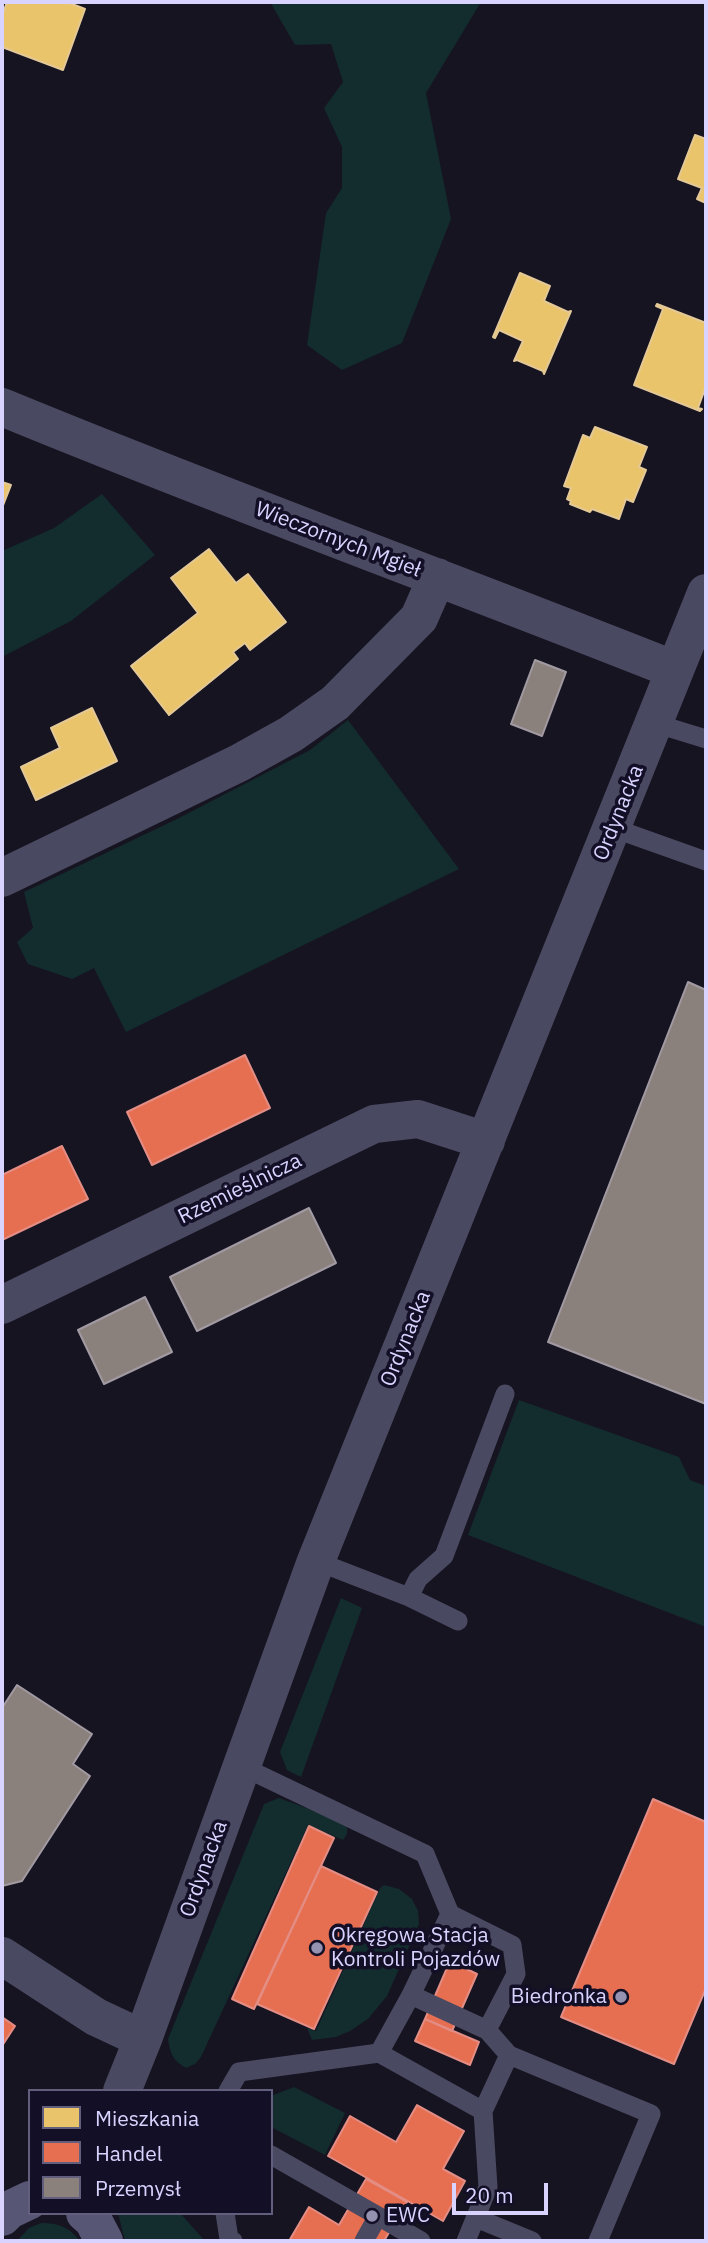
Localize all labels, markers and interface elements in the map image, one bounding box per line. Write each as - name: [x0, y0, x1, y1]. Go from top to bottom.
- street label: Wieczornych Mgieł: [252, 497, 424, 583]
- street label: Ordynacka: [588, 761, 650, 865]
- street label: Rzemieślnicza: [174, 1148, 306, 1230]
- street label: Ordynacka: [375, 1287, 437, 1391]
- street label: Ordynacka: [175, 1817, 233, 1921]
- place label: Okręgowa Stacja Kontroli Pojazdów: [331, 1923, 500, 1973]
- marker: Okręgowa Stacja Kontroli Pojazdów: [309, 1940, 325, 1956]
- place label: Biedronka: [511, 1984, 607, 2010]
- marker: Biedronka: [613, 1989, 629, 2005]
- legend: [28, 2089, 273, 2215]
- text: Mieszkania: [95, 2104, 199, 2132]
- text: Handel: [95, 2139, 162, 2167]
- scale bar: [456, 2170, 552, 2214]
- text: Przemysł: [95, 2174, 181, 2202]
- text: 20 m: [465, 2181, 514, 2209]
- place label: EWC: [386, 2203, 430, 2229]
- marker: EWC: [364, 2208, 380, 2224]

